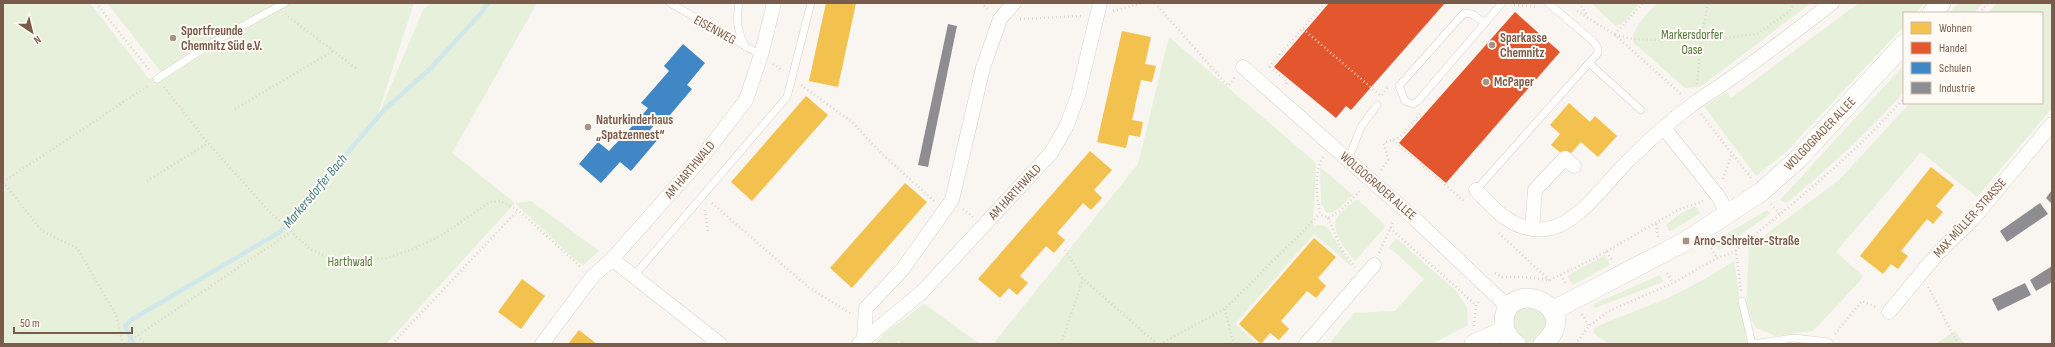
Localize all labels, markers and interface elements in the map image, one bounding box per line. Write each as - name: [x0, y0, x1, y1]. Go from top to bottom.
- north arrow: [12, 12, 52, 52]
- street label: EISENWEG: [691, 12, 739, 48]
- legend: [1903, 12, 2043, 104]
- text: Wohnen: [1939, 21, 1972, 36]
- place label: Sportfreunde Chemnitz Süd e.V.: [181, 23, 262, 54]
- park label: Markersdorfer Oase: [1661, 27, 1723, 58]
- place label: Sparkasse Chemnitz: [1500, 30, 1547, 61]
- text: N: [31, 33, 44, 47]
- marker: Sportfreunde Chemnitz Süd e.V.: [168, 33, 178, 43]
- marker: Sparkasse Chemnitz: [1487, 40, 1497, 50]
- text: Handel: [1939, 41, 1967, 56]
- text: Schulen: [1939, 61, 1971, 76]
- place label: McPaper: [1494, 74, 1534, 90]
- marker: McPaper: [1481, 77, 1491, 87]
- text: Industrie: [1939, 81, 1975, 96]
- street label: WOLGOGRADER ALLEE: [1781, 94, 1859, 174]
- place label: Naturkinderhaus „Spatzennest“: [596, 112, 673, 143]
- marker: Naturkinderhaus „Spatzennest“: [583, 122, 593, 132]
- street label: AM HARTHWALD: [661, 138, 719, 203]
- street label: WOLGOGRADER ALLEE: [1337, 148, 1419, 224]
- water label: Markersdorfer Bach: [279, 151, 351, 231]
- street label: AM HARTHWALD: [985, 161, 1045, 224]
- street label: MAX-MÜLLER-STRASSE: [1929, 174, 2010, 261]
- place label: Arno-Schreiter-Straße: [1693, 233, 1800, 249]
- marker: Arno-Schreiter-Straße: [1681, 236, 1691, 246]
- park label: Harthwald: [328, 254, 373, 270]
- scale bar: [14, 309, 132, 335]
- text: 50 m: [20, 316, 40, 331]

